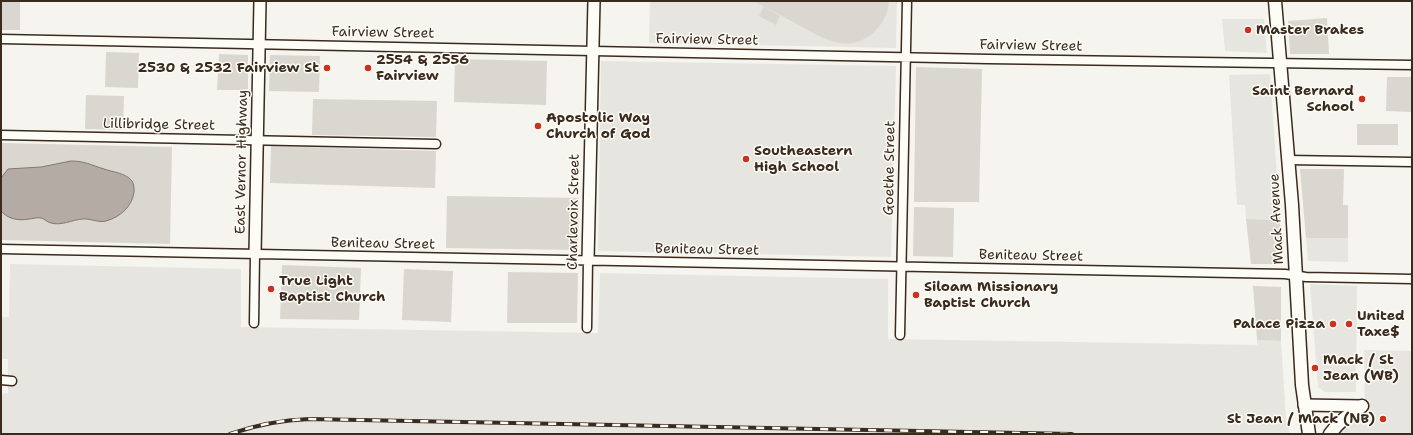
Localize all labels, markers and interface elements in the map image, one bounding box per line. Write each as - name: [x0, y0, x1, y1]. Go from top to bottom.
- place label: Master Brakes: [1256, 22, 1364, 38]
- street label: Fairview Street: [331, 24, 435, 42]
- marker: Master Brakes: [1243, 25, 1253, 35]
- street label: Fairview Street: [655, 31, 759, 49]
- street label: Fairview Street: [979, 37, 1083, 55]
- place label: 2554 & 2556 Fairview: [376, 52, 469, 84]
- place label: 2530 & 2532 Fairview St: [137, 60, 319, 76]
- marker: 2530 & 2532 Fairview St: [322, 63, 332, 73]
- marker: 2554 & 2556 Fairview: [363, 63, 373, 73]
- place label: Saint Bernard School: [1252, 83, 1354, 116]
- street label: East Vernor Highway: [232, 90, 252, 234]
- marker: Saint Bernard School: [1357, 94, 1367, 104]
- place label: Apostolic Way Church of God: [546, 110, 650, 142]
- street label: Lillibridge Street: [103, 116, 215, 134]
- street label: Goethe Street: [881, 120, 899, 216]
- marker: Apostolic Way Church of God: [533, 121, 543, 131]
- place label: Southeastern High School: [754, 143, 853, 176]
- street label: Charlevoix Street: [565, 154, 583, 270]
- marker: Southeastern High School: [741, 154, 751, 164]
- street label: Mack Avenue: [1266, 173, 1288, 265]
- street label: Beniteau Street: [331, 235, 435, 253]
- street label: Beniteau Street: [655, 241, 759, 259]
- street label: Beniteau Street: [979, 247, 1083, 265]
- place label: True Light Baptist Church: [279, 273, 385, 306]
- place label: Siloam Missionary Baptist Church: [924, 279, 1058, 312]
- marker: True Light Baptist Church: [266, 284, 276, 294]
- marker: Siloam Missionary Baptist Church: [911, 290, 921, 300]
- place label: United Taxe$: [1357, 308, 1405, 340]
- place label: Palace Pizza: [1233, 316, 1325, 332]
- marker: Palace Pizza: [1328, 319, 1338, 329]
- marker: United Taxe$: [1344, 319, 1354, 329]
- place label: Mack / St Jean (WB): [1323, 352, 1399, 384]
- marker: Mack / St Jean (WB): [1310, 363, 1320, 373]
- place label: St Jean / Mack (NB): [1227, 411, 1375, 427]
- marker: St Jean / Mack (NB): [1378, 414, 1388, 424]

